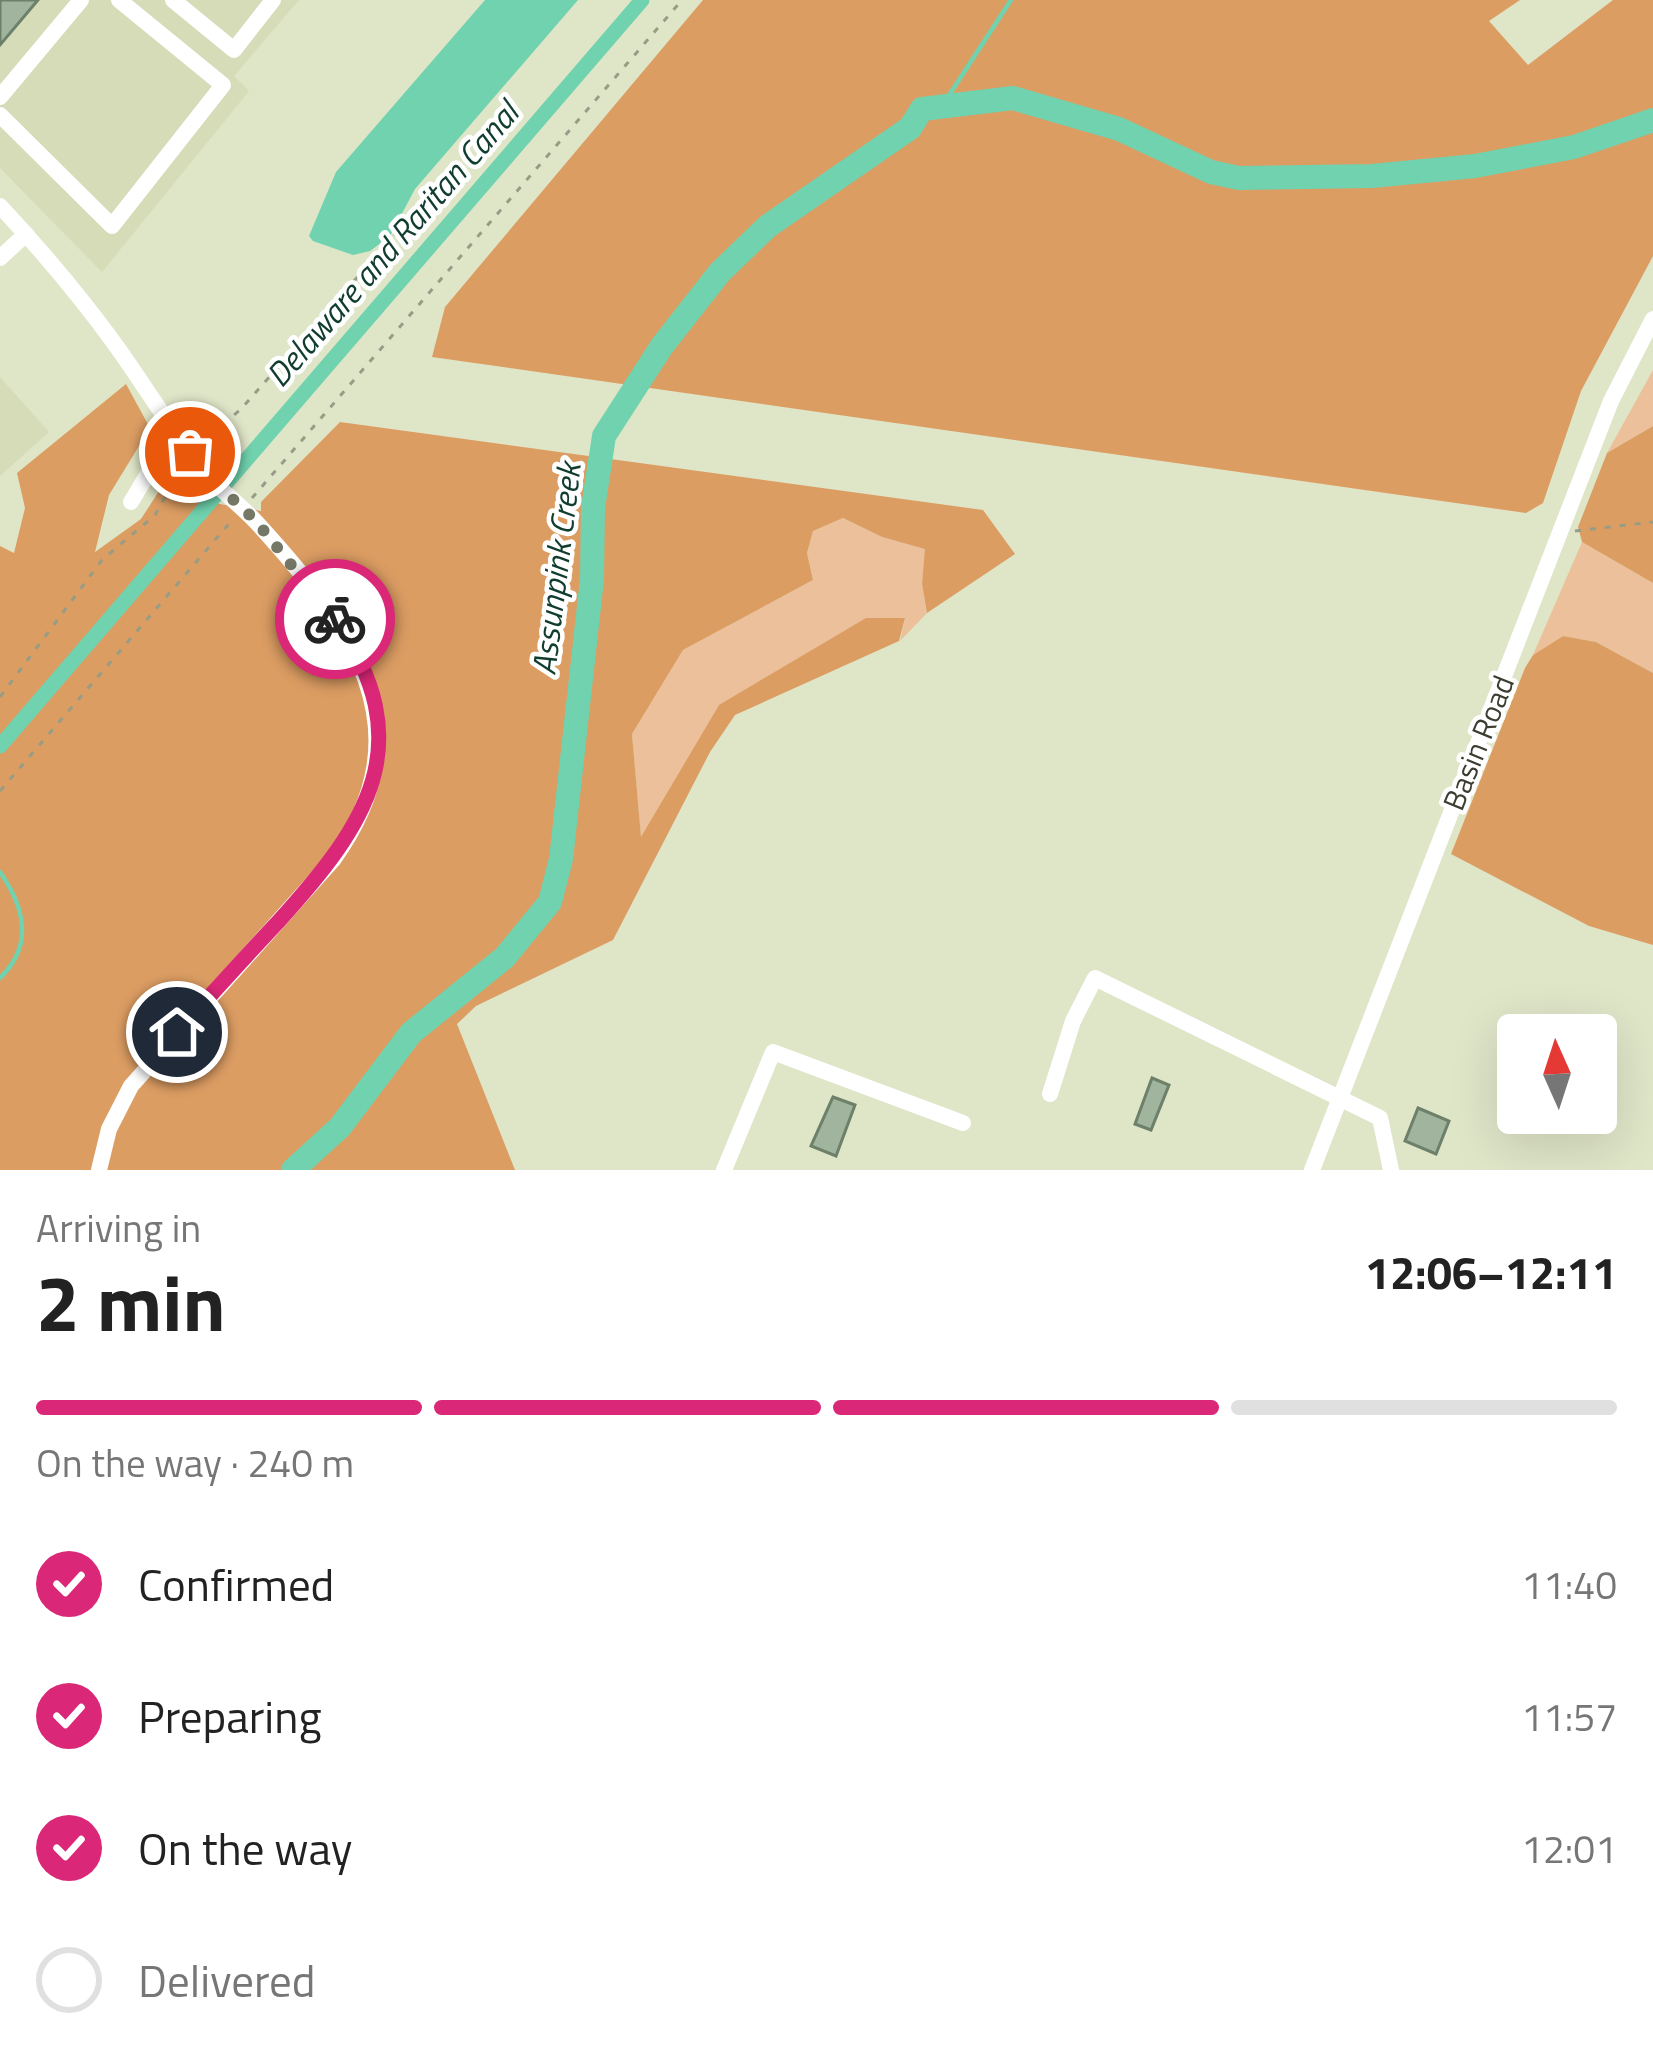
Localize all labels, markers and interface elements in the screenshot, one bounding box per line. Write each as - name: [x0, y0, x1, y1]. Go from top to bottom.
- water label: Delaware and Raritan Canal: [254, 87, 533, 398]
- pin: [139, 401, 241, 503]
- icon: bag: [157, 419, 223, 485]
- water label: Assunpink Creek: [518, 457, 594, 678]
- courier: [275, 559, 395, 679]
- icon: bike: [302, 586, 368, 652]
- street label: Basin Road: [1430, 668, 1526, 817]
- pin: [126, 981, 228, 1083]
- icon: home: [144, 999, 210, 1065]
- north arrow: [1497, 1014, 1617, 1134]
- map controls: [1497, 1014, 1617, 1134]
- text: Arriving in: [36, 1198, 201, 1257]
- text: 12:06–12:11: [1365, 1238, 1617, 1306]
- text: 2 min: [36, 1243, 226, 1361]
- text: On the way · 240 m: [36, 1433, 354, 1492]
- text: Confirmed: [138, 1550, 334, 1618]
- icon: check: [36, 1551, 102, 1617]
- text: 11:40: [1521, 1555, 1617, 1614]
- text: Preparing: [138, 1682, 322, 1750]
- icon: check: [36, 1683, 102, 1749]
- text: 11:57: [1521, 1687, 1617, 1746]
- text: On the way: [138, 1814, 352, 1882]
- icon: check: [36, 1815, 102, 1881]
- text: 12:01: [1521, 1819, 1617, 1878]
- text: Delivered: [138, 1946, 316, 2014]

